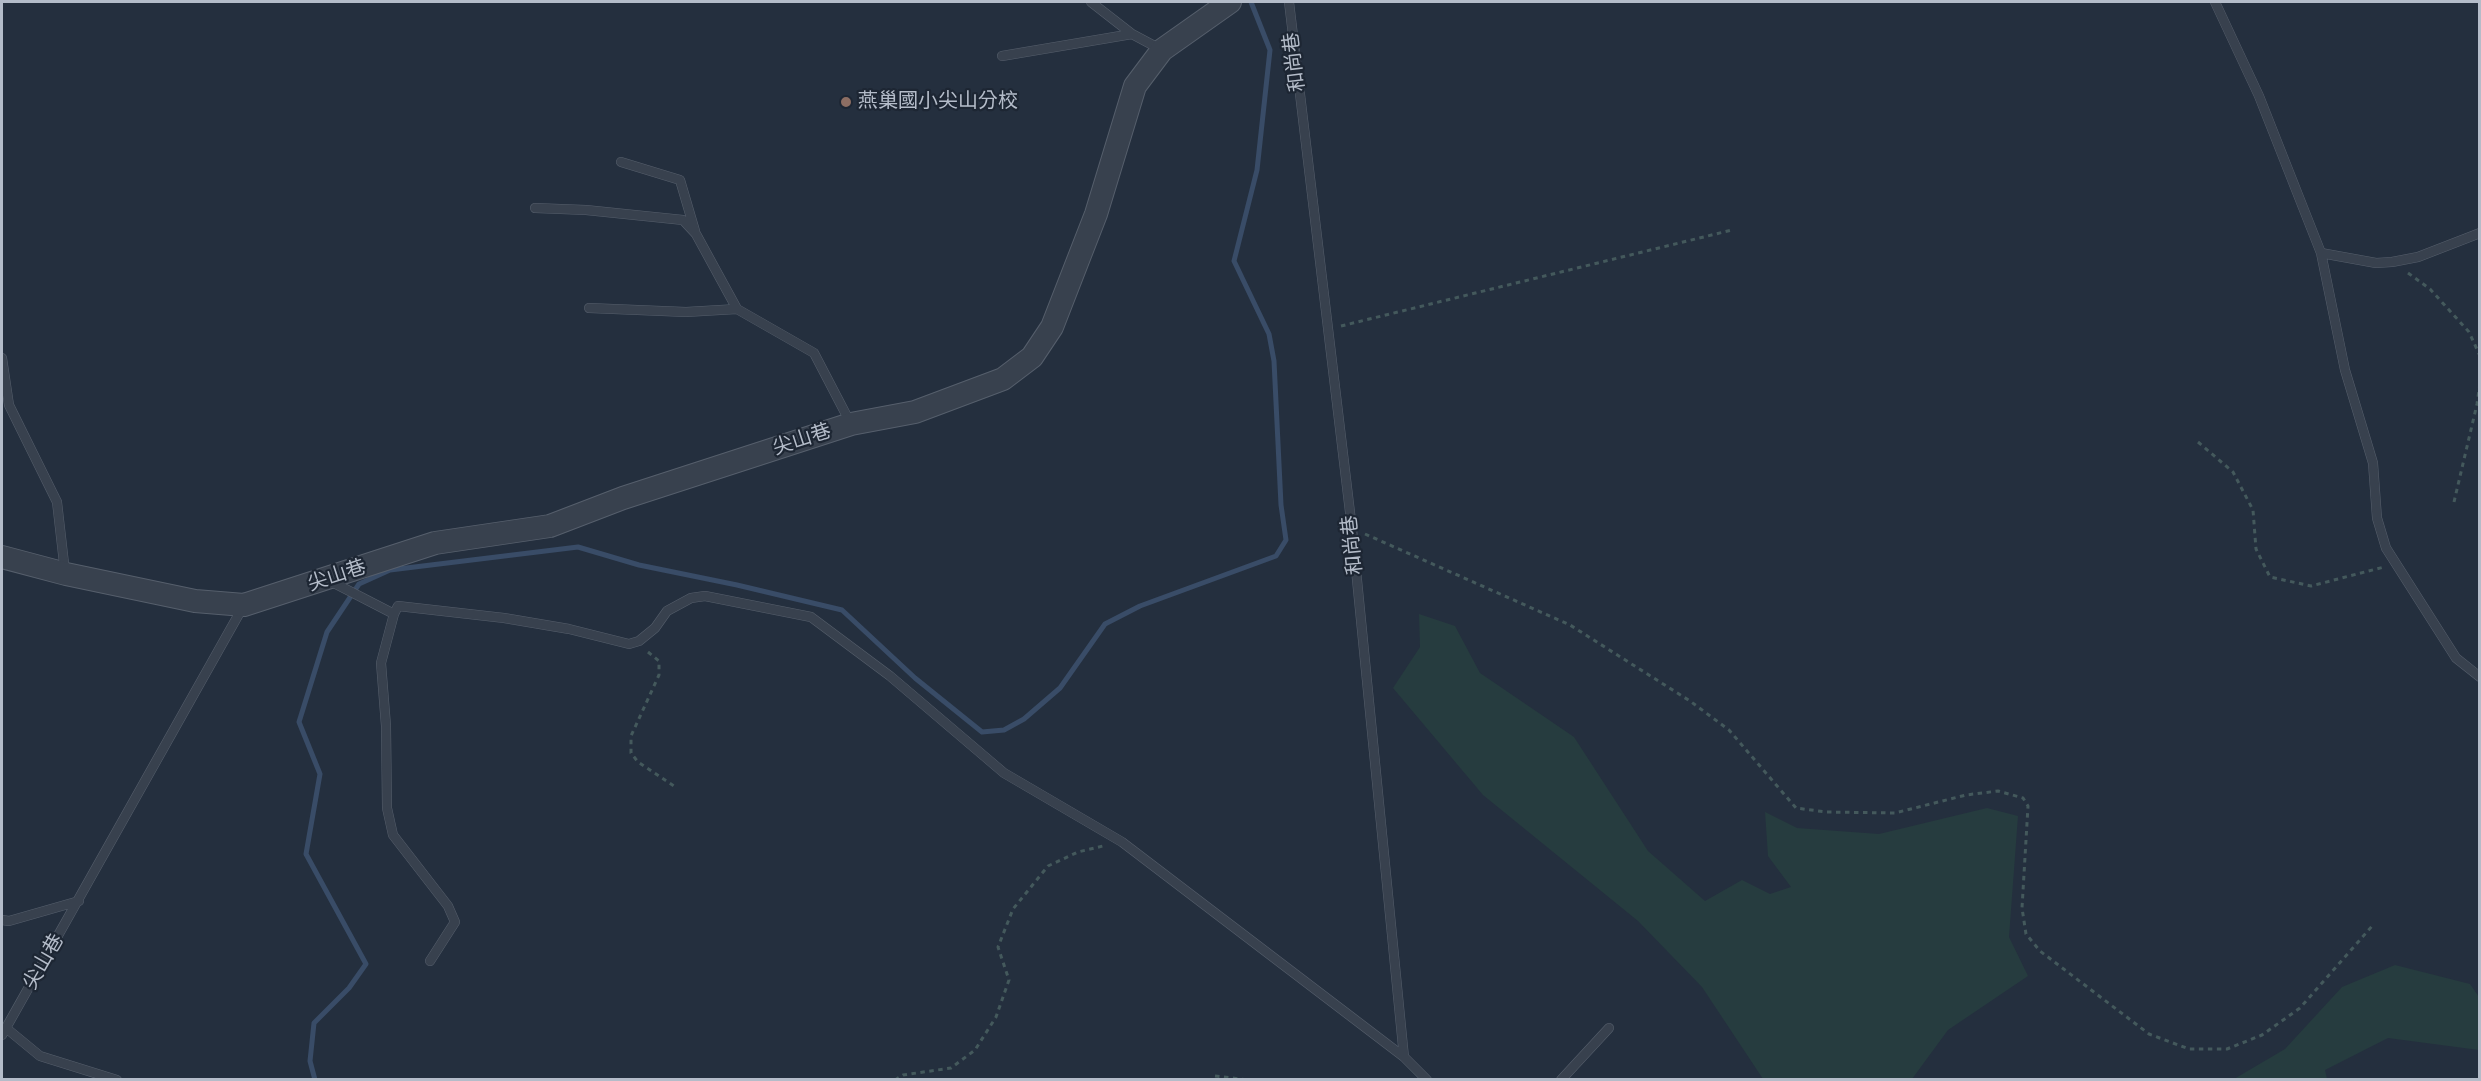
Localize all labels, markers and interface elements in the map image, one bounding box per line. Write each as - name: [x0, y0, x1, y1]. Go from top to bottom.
- street label: 和尚巷: [1279, 31, 1311, 93]
- place label: 燕巢國小尖山分校: [858, 90, 1018, 114]
- marker: 燕巢國小尖山分校: [839, 95, 853, 109]
- street label: 尖山巷: [770, 419, 834, 461]
- street label: 和尚巷: [1338, 514, 1368, 576]
- street label: 尖山巷: [305, 555, 369, 597]
- street label: 尖山巷: [19, 930, 69, 994]

